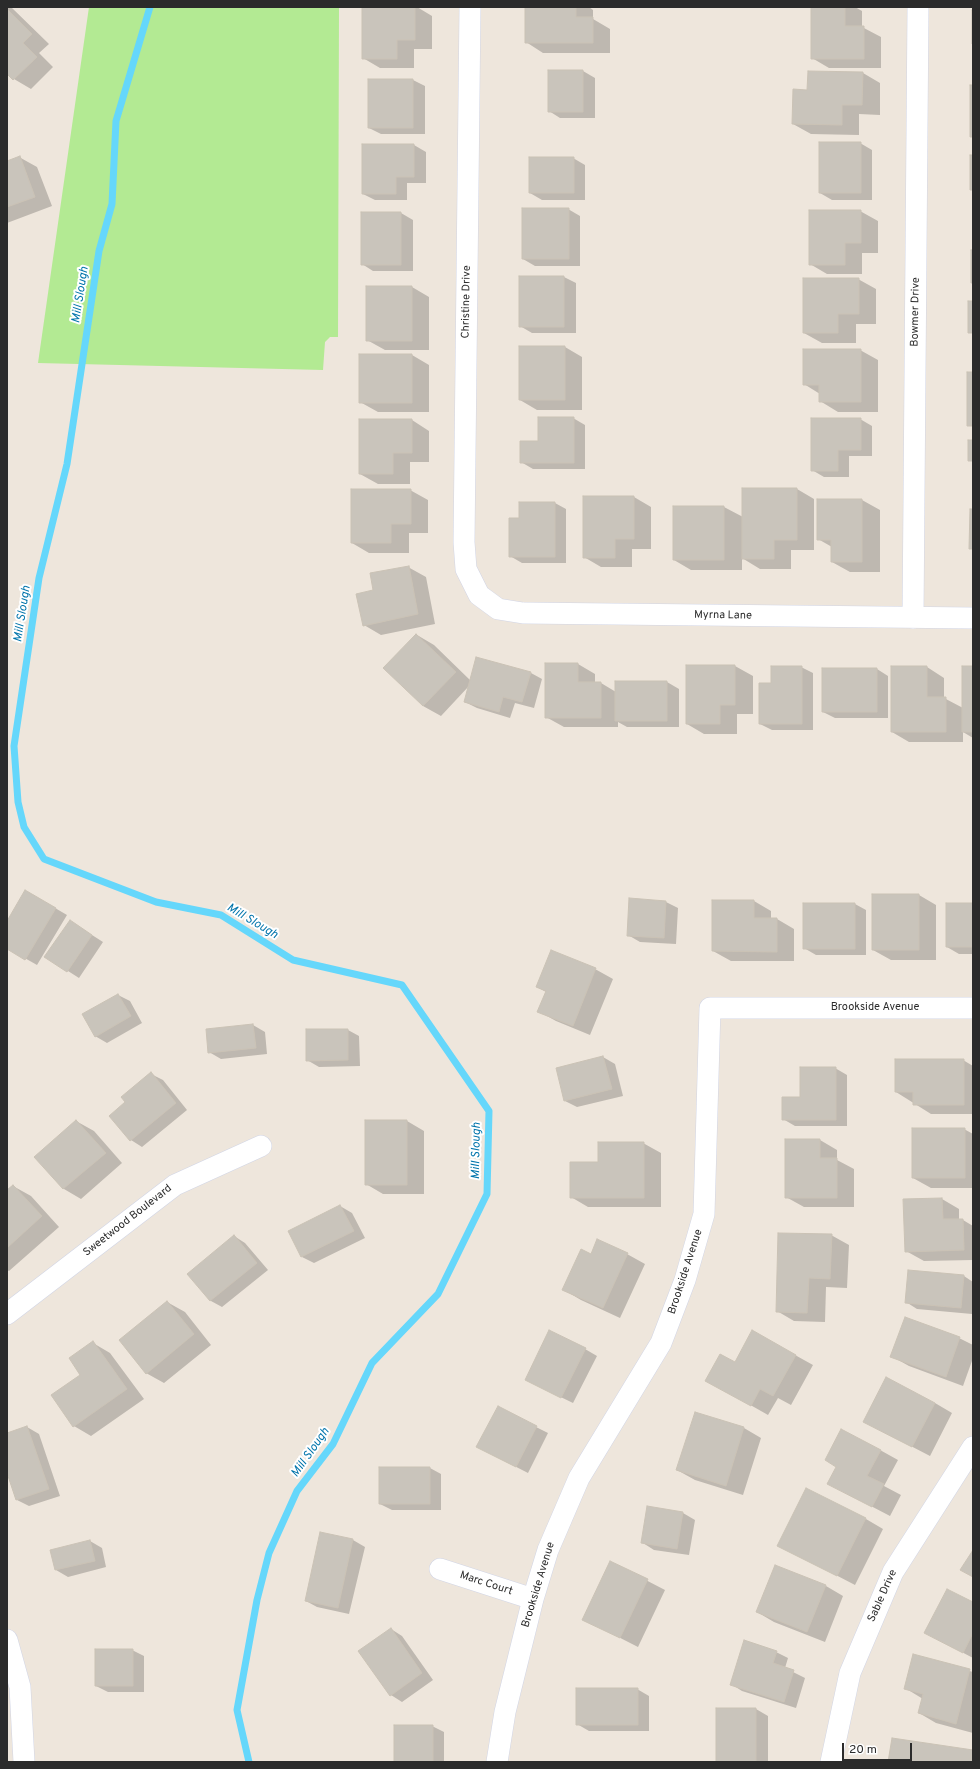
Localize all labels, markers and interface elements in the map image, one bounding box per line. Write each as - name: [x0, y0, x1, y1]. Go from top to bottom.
- street label: Christine Drive: [460, 265, 474, 339]
- water label: Mill Slough: [69, 266, 93, 324]
- street label: Bowmer Drive: [909, 277, 923, 347]
- water label: Mill Slough: [11, 585, 35, 643]
- street label: Myrna Lane: [694, 609, 752, 623]
- water label: Mill Slough: [224, 901, 280, 943]
- street label: Brookside Avenue: [831, 1001, 919, 1015]
- water label: Mill Slough: [469, 1122, 485, 1180]
- street label: Sweetwood Boulevard: [81, 1182, 175, 1260]
- street label: Brookside Avenue: [666, 1228, 706, 1316]
- water label: Mill Slough: [289, 1426, 333, 1480]
- street label: Brookside Avenue: [520, 1541, 558, 1629]
- street label: Sable Drive: [866, 1568, 900, 1624]
- street label: Marc Court: [458, 1569, 514, 1599]
- scale bar: [844, 1735, 914, 1761]
- text: 20 m: [849, 1742, 877, 1758]

